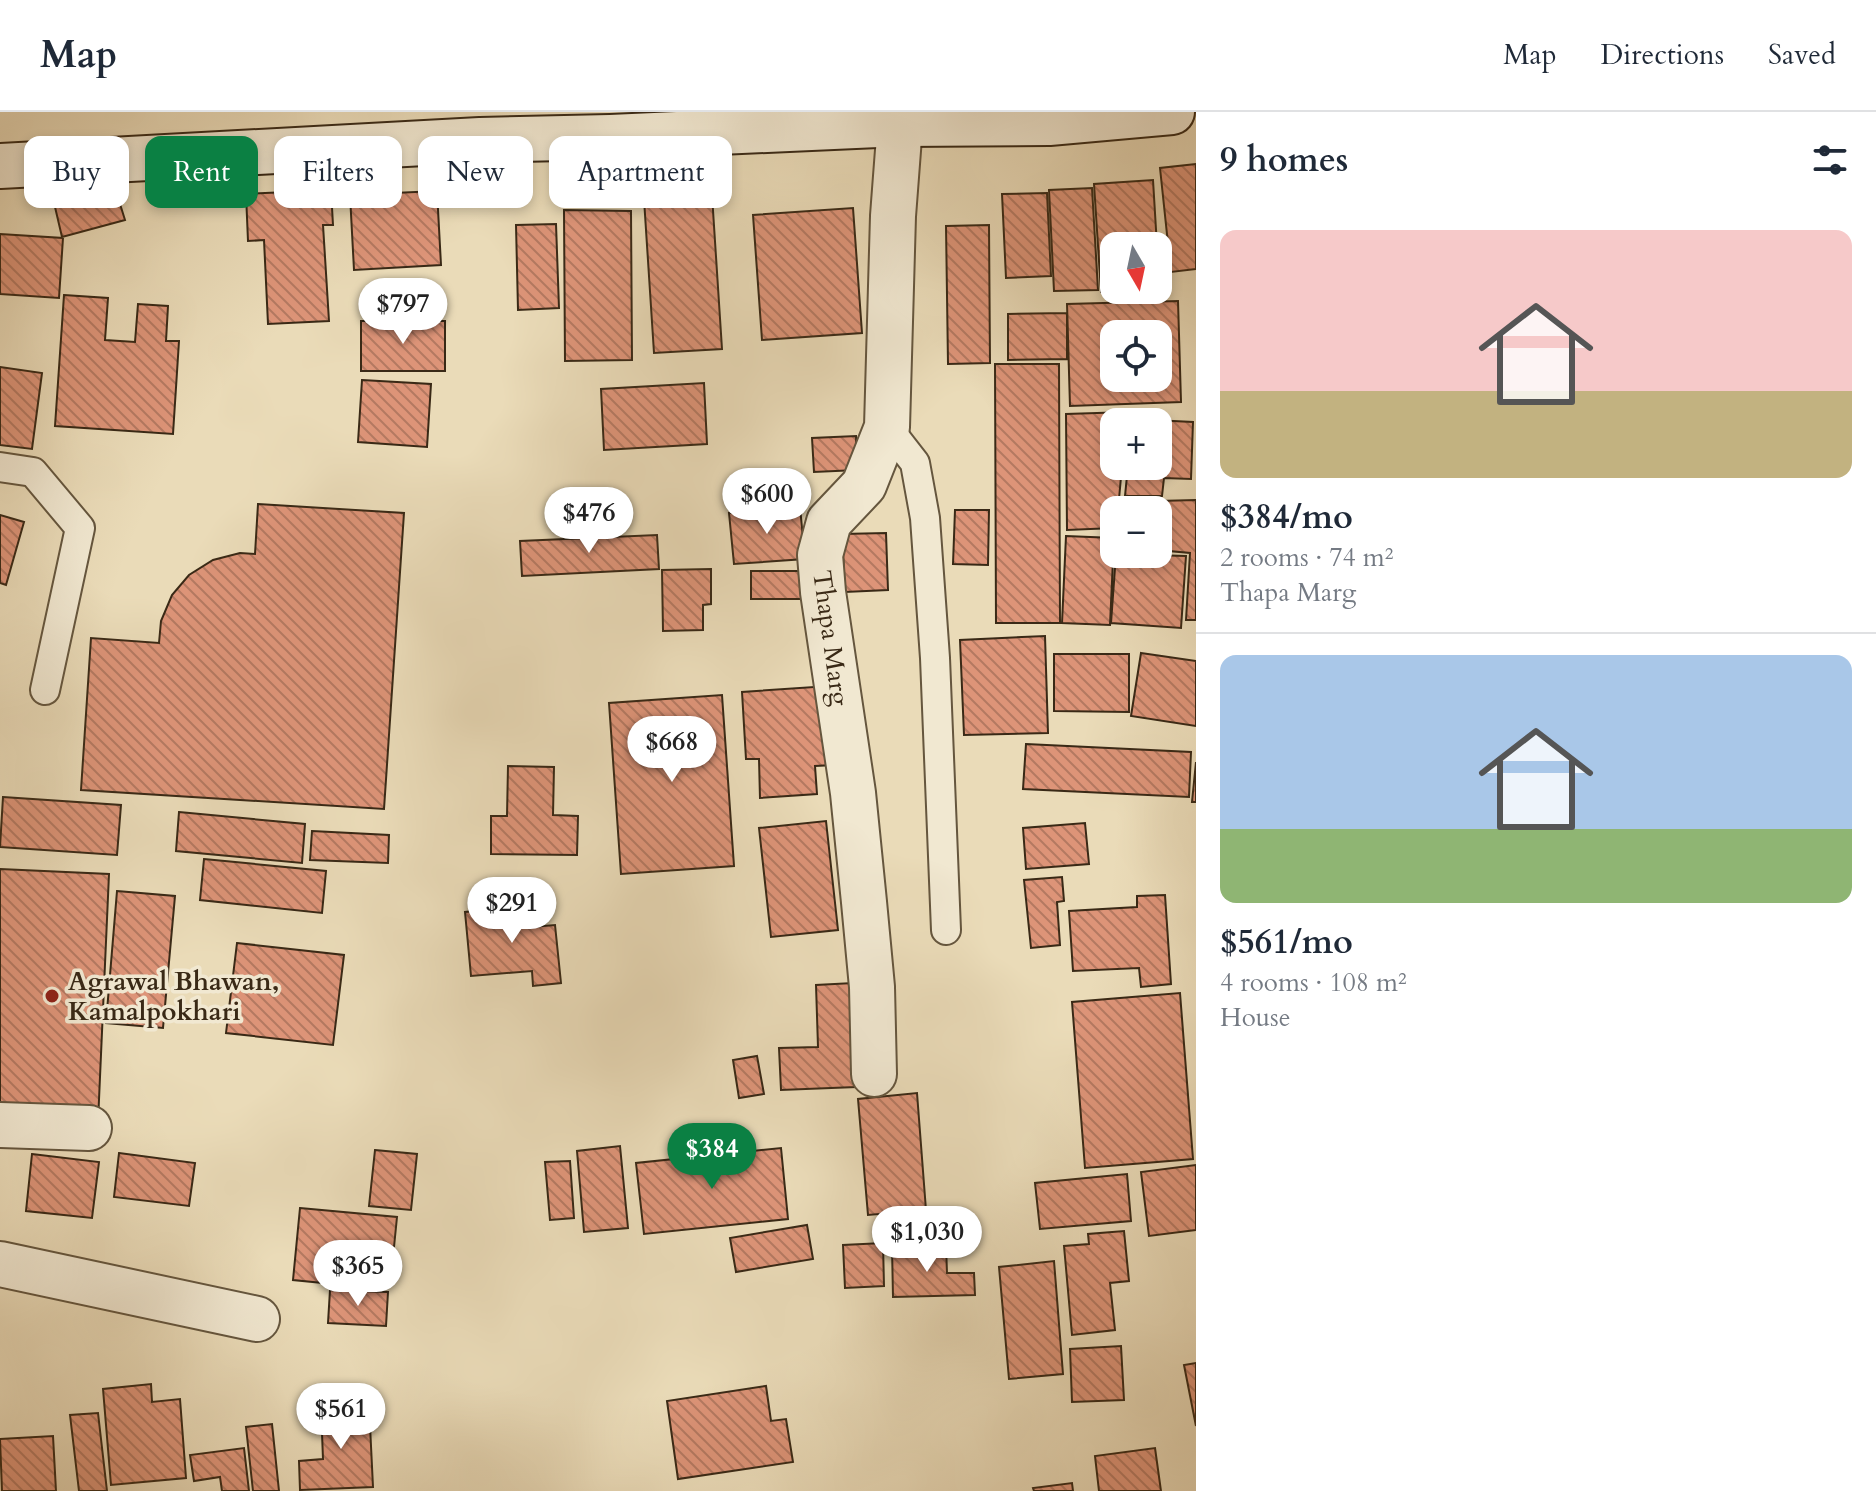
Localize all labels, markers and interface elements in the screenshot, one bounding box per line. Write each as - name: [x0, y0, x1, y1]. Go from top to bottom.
- text: Map: [40, 29, 117, 81]
- text: Map: [1503, 36, 1557, 74]
- text: Directions: [1601, 36, 1724, 74]
- text: Saved: [1768, 36, 1836, 74]
- chip: Buy: [24, 136, 129, 208]
- chip: Rent: [145, 136, 258, 208]
- chip: Filters: [274, 136, 402, 208]
- chip: New: [418, 136, 533, 208]
- chip: Apartment: [549, 136, 732, 208]
- text: 9 homes: [1220, 137, 1348, 183]
- icon: filters: [1808, 138, 1852, 182]
- north arrow: [1100, 232, 1172, 304]
- map controls: [1100, 232, 1172, 568]
- pin: $797: [356, 278, 450, 346]
- icon: home: [1464, 282, 1608, 426]
- text: $797: [376, 286, 430, 321]
- button: locate: [1100, 320, 1172, 392]
- button: +: [1100, 408, 1172, 480]
- pin: $600: [720, 468, 814, 536]
- text: $600: [740, 476, 794, 511]
- pin: $476: [542, 487, 636, 555]
- text: $384/mo: [1220, 494, 1353, 540]
- text: $476: [562, 495, 616, 530]
- button: −: [1100, 496, 1172, 568]
- text: 2 rooms · 74 m²: [1220, 540, 1393, 575]
- street label: Thapa Marg: [804, 568, 858, 708]
- text: Thapa Marg: [1220, 575, 1356, 610]
- icon: home: [1464, 707, 1608, 851]
- pin: $668: [625, 716, 719, 784]
- text: $668: [645, 724, 699, 759]
- pin: $291: [465, 877, 559, 945]
- text: $291: [485, 885, 539, 920]
- text: $561/mo: [1220, 919, 1353, 965]
- place label: Agrawal Bhawan, Kamalpokhari: [68, 964, 279, 1029]
- text: 4 rooms · 108 m²: [1220, 965, 1407, 1000]
- marker: Agrawal Bhawan, Kamalpokhari: [43, 987, 61, 1005]
- text: House: [1220, 1000, 1291, 1035]
- pin: $384: [665, 1123, 759, 1191]
- text: $384: [685, 1131, 739, 1166]
- pin: $1,030: [862, 1206, 992, 1274]
- text: $1,030: [890, 1214, 964, 1249]
- pin: $365: [311, 1240, 405, 1308]
- text: $365: [331, 1248, 385, 1283]
- pin: $561: [294, 1383, 388, 1451]
- text: $561: [314, 1391, 368, 1426]

